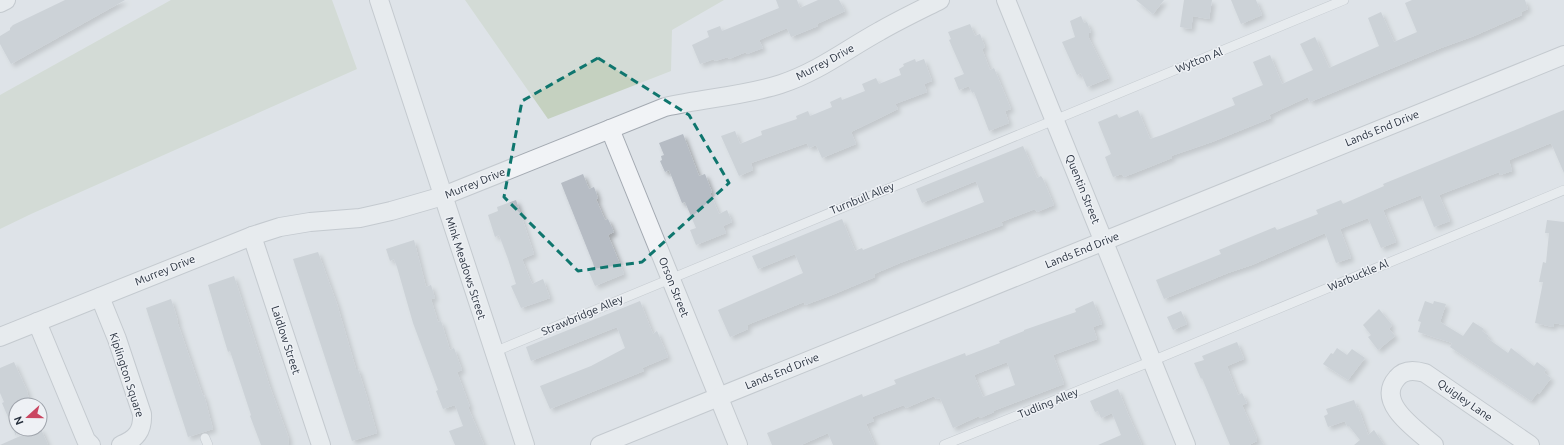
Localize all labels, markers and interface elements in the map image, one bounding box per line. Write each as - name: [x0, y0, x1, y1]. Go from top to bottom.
- street label: Murrey Drive: [794, 42, 856, 82]
- street label: Wytton Al: [1174, 45, 1224, 75]
- street label: Lands End Drive: [1343, 108, 1421, 148]
- street label: Quentin Street: [1064, 153, 1103, 226]
- street label: Murrey Drive: [443, 165, 507, 201]
- street label: Turnbull Alley: [828, 179, 896, 216]
- street label: Mink Meadows Street: [444, 215, 488, 322]
- street label: Lands End Drive: [1043, 230, 1121, 270]
- street label: Murrey Drive: [133, 252, 197, 288]
- street label: Orson Street: [657, 255, 692, 319]
- street label: Warbuckle Al: [1326, 257, 1390, 293]
- street label: Strawbridge Alley: [539, 292, 625, 338]
- street label: Laidlow Street: [269, 304, 303, 376]
- street label: Kiplington Square: [108, 331, 146, 419]
- street label: Lands End Drive: [743, 351, 821, 391]
- street label: Quigley Lane: [1435, 377, 1495, 423]
- street label: Tudling Alley: [1016, 385, 1080, 420]
- north arrow: [8, 397, 48, 437]
- text: N: [12, 415, 26, 427]

